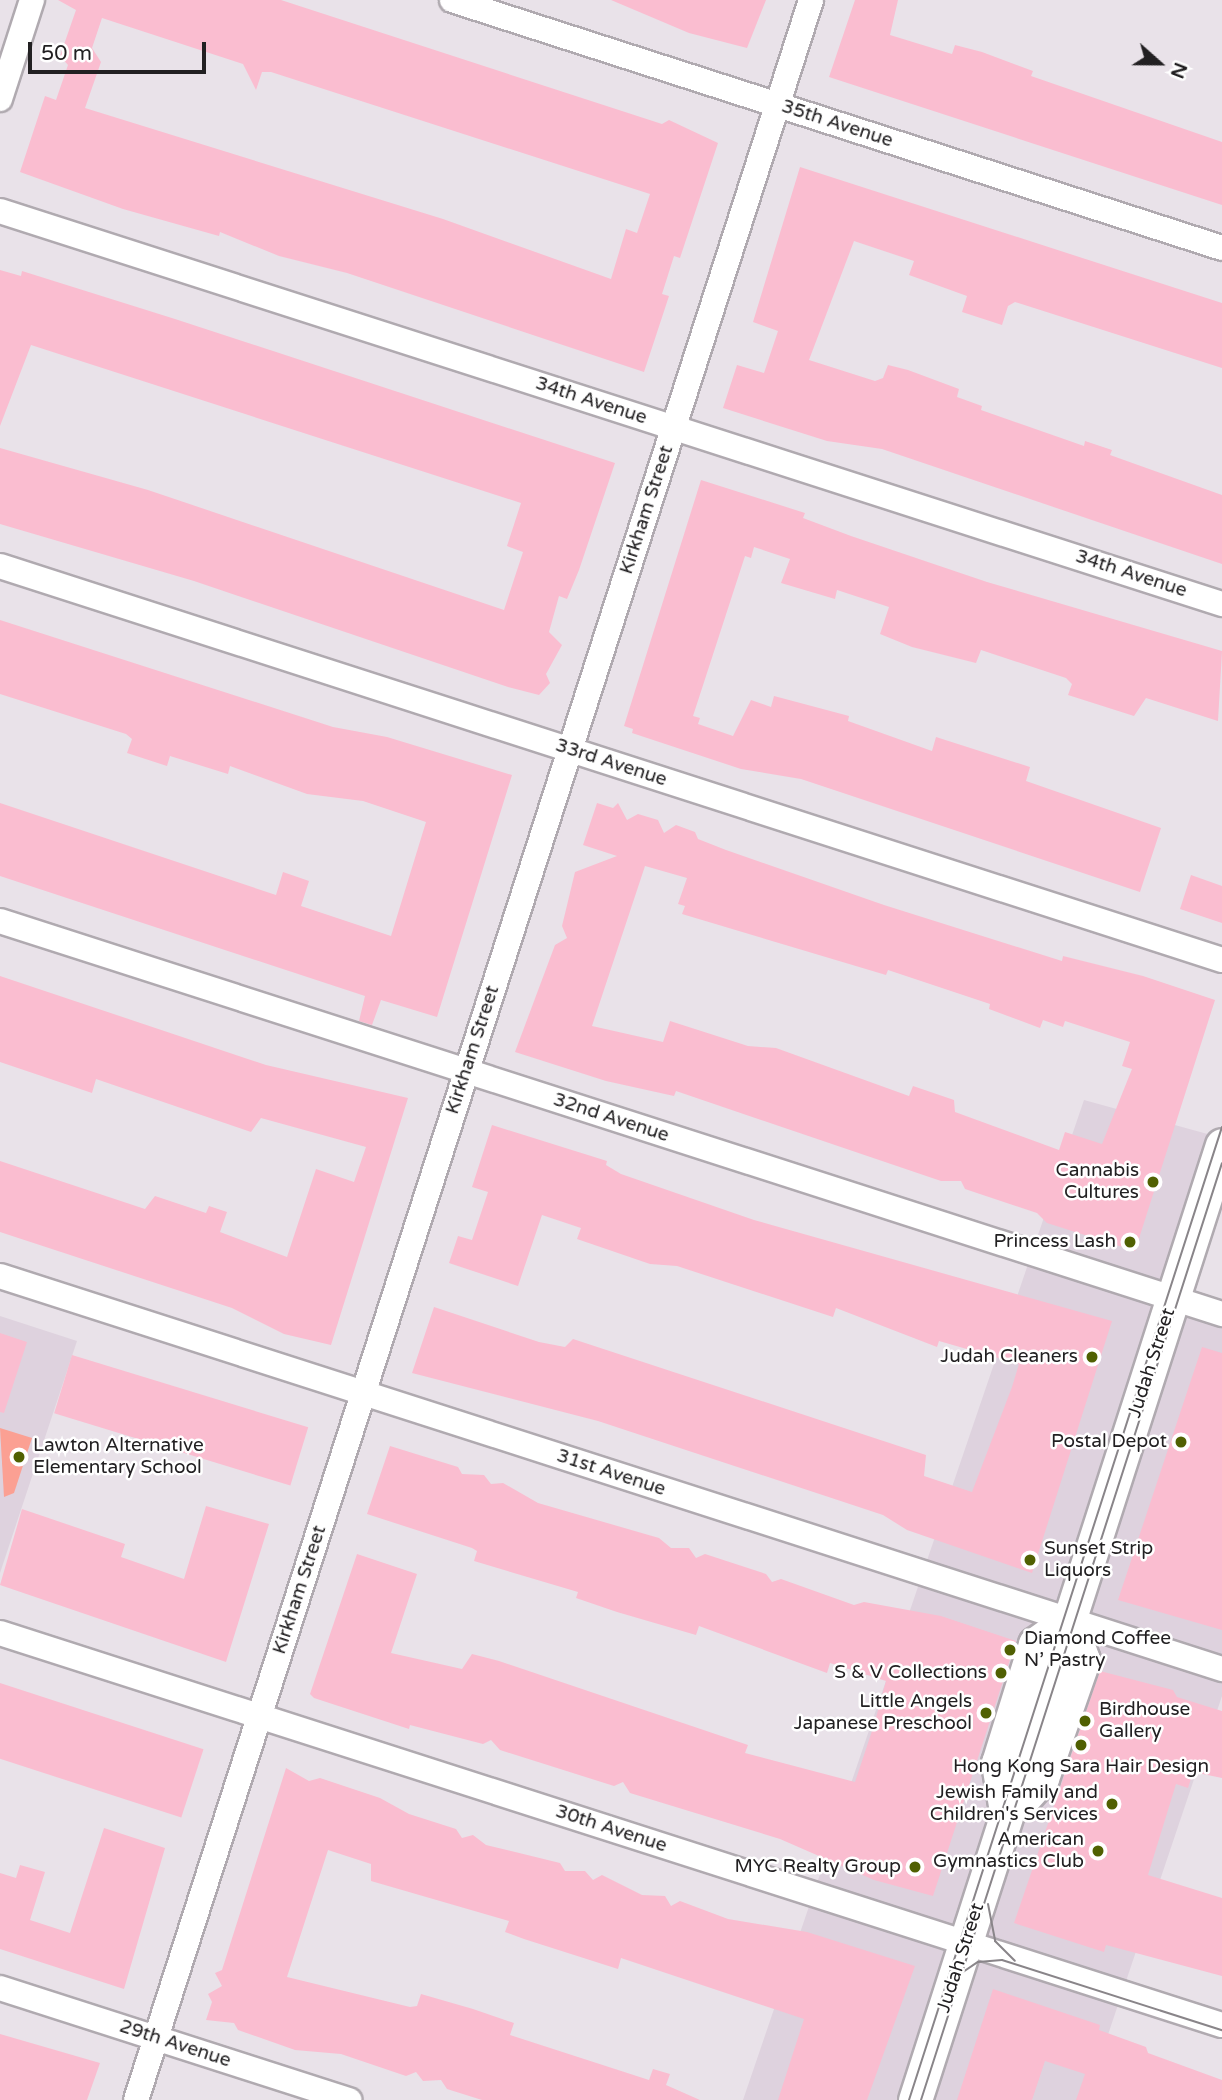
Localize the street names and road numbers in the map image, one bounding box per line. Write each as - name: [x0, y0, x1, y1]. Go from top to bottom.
- street label: 35th Avenue: [778, 95, 896, 153]
- street label: 34th Avenue: [532, 372, 650, 430]
- street label: Kirkham Street: [615, 443, 679, 577]
- street label: 34th Avenue: [1072, 545, 1190, 603]
- street label: 33rd Avenue: [552, 734, 670, 792]
- street label: Kirkham Street: [441, 983, 505, 1117]
- street label: 32nd Avenue: [550, 1089, 672, 1147]
- street label: Judah Street: [1124, 1305, 1180, 1421]
- street label: 31st Avenue: [554, 1445, 668, 1501]
- street label: Kirkham Street: [268, 1523, 332, 1657]
- street label: 30th Avenue: [552, 1800, 670, 1858]
- street label: Judah Street: [933, 1900, 989, 2016]
- street label: 29th Avenue: [116, 2015, 234, 2073]

